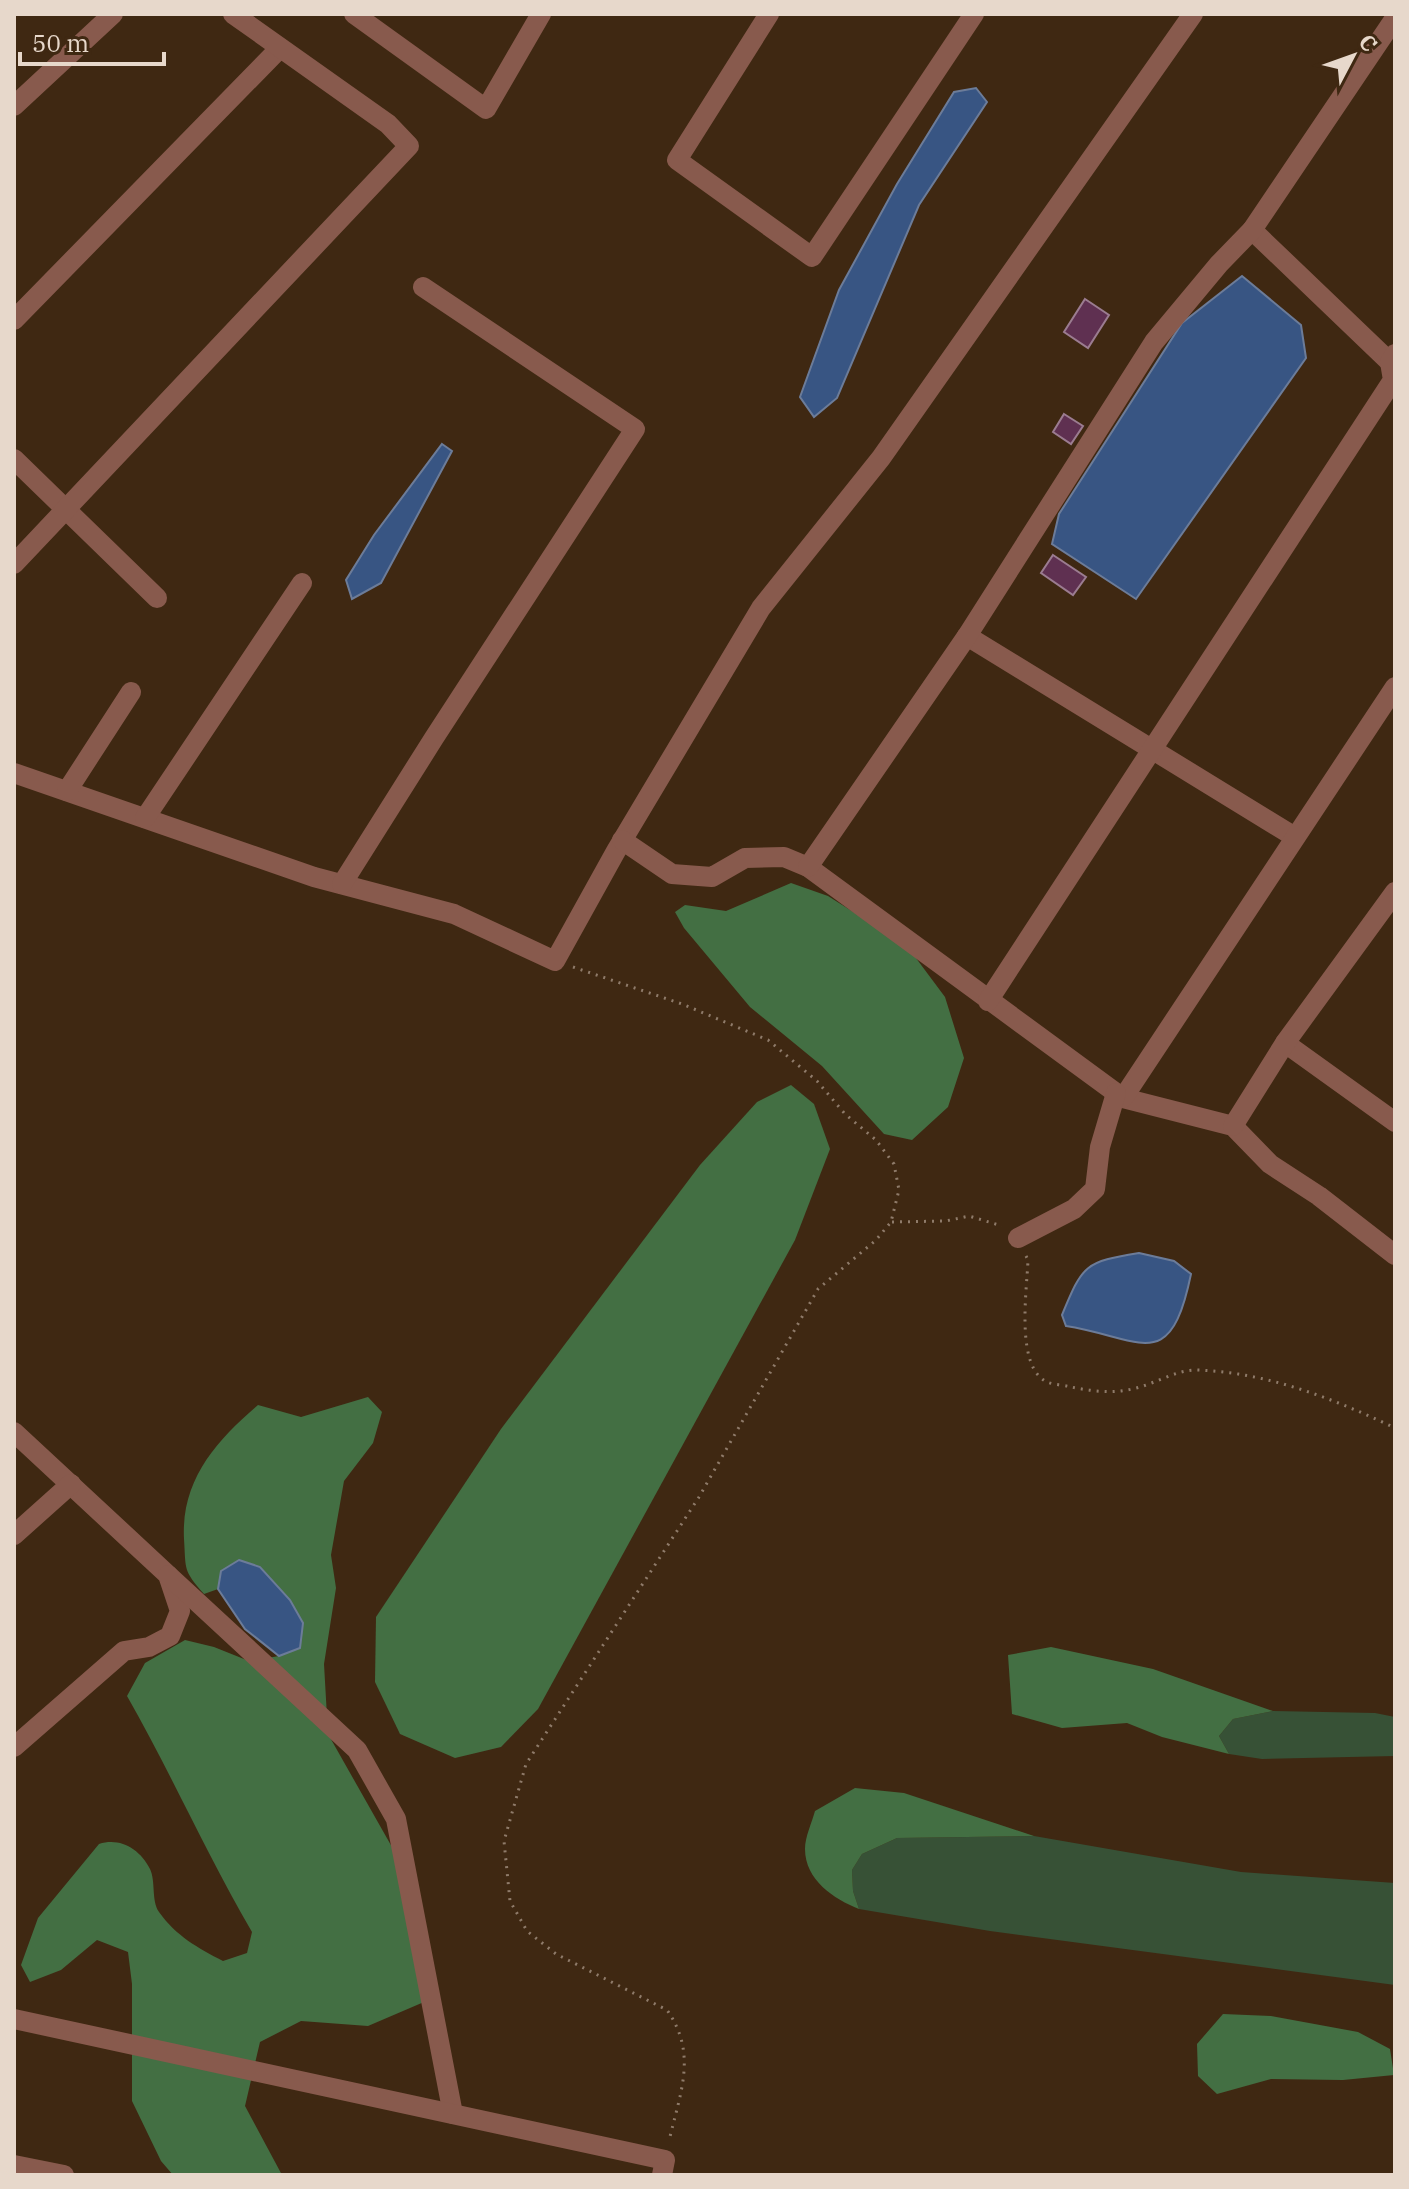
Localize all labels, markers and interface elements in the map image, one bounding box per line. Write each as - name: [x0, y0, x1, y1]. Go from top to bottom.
- scale bar: [20, 16, 164, 66]
- north arrow: [1313, 16, 1393, 96]
- text: 50 m: [32, 27, 89, 59]
- text: С: [1353, 28, 1384, 58]

